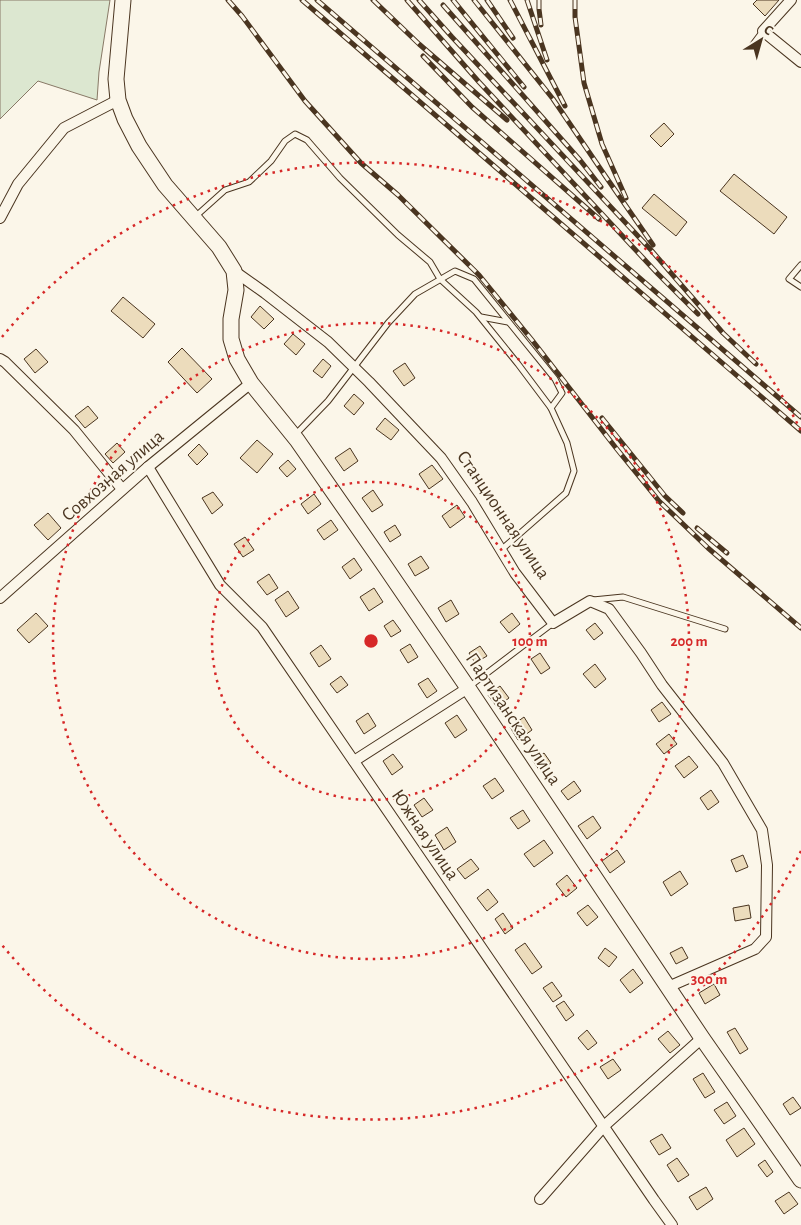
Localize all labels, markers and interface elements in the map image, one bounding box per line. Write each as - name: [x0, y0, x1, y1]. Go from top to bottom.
- north arrow: [736, 15, 786, 65]
- text: С: [761, 22, 776, 38]
- street label: Совхозная улица: [58, 426, 168, 525]
- street label: Станционная улица: [453, 447, 553, 583]
- centre of rings: [362, 632, 380, 650]
- text: 100 m: [512, 634, 548, 649]
- text: 200 m: [670, 634, 708, 649]
- street label: Партизанская улица: [462, 649, 564, 789]
- street label: Южная улица: [388, 786, 462, 884]
- text: 300 m: [691, 972, 727, 987]

